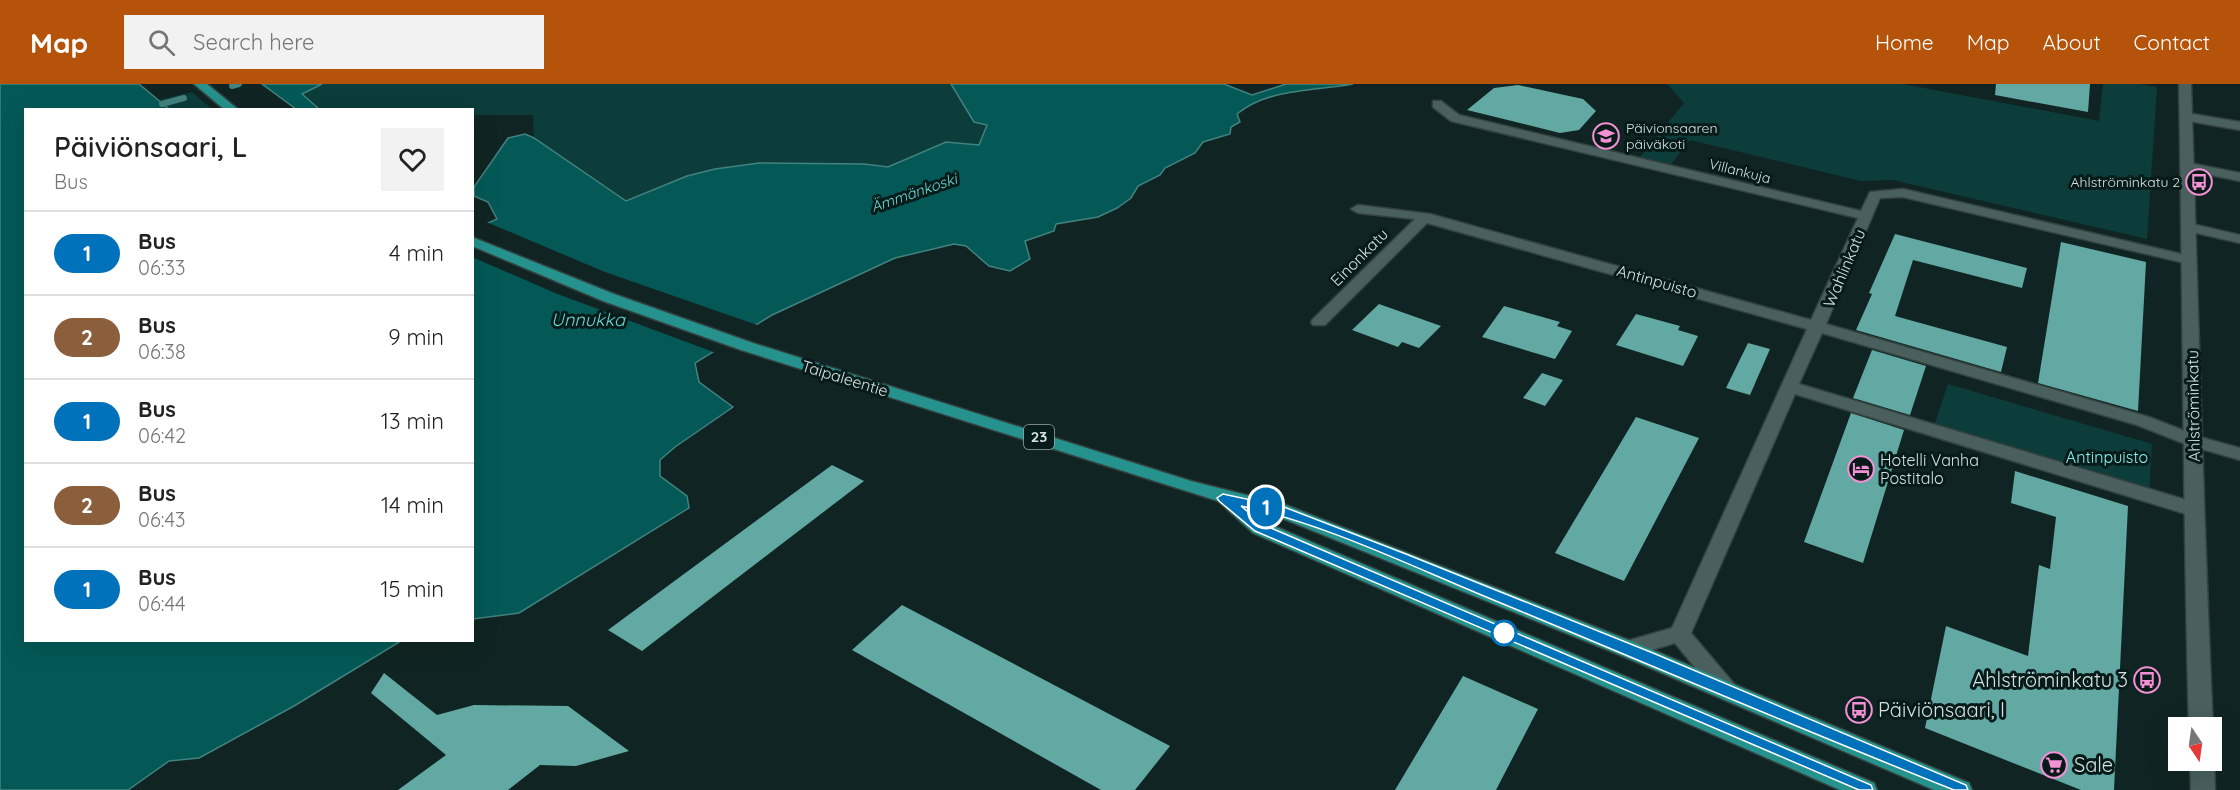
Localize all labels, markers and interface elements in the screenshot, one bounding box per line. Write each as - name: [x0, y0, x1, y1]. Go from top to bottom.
- search box: [124, 15, 544, 69]
- text: Map: [30, 25, 88, 60]
- icon: search: [145, 26, 178, 59]
- text: Search here: [193, 28, 315, 56]
- text: Home: [1875, 29, 1934, 55]
- text: Map: [1967, 29, 2010, 55]
- text: About: [2043, 29, 2101, 55]
- text: Contact: [2134, 29, 2210, 55]
- place label: Päivionsaaren päiväkoti: [1626, 119, 1718, 153]
- school or university icon: Päivionsaaren päiväkoti: [1591, 121, 1621, 151]
- button: heart: [381, 128, 444, 191]
- text: Päiviönsaari, L: [54, 129, 247, 164]
- street label: Villankuja: [1707, 155, 1773, 187]
- bus stop icon: Ahlströminkatu 2: [2184, 167, 2214, 197]
- water label: Ämmänkoski: [868, 168, 961, 216]
- text: Bus: [54, 169, 88, 194]
- place label: Ahlströminkatu 2: [2071, 173, 2180, 191]
- street label: Einonkatu: [1326, 224, 1392, 290]
- street label: Wahlinkatu: [1819, 226, 1869, 310]
- text: Bus: [138, 227, 176, 255]
- text: 4 min: [389, 239, 444, 267]
- text: 1: [83, 240, 91, 266]
- text: 06:33: [138, 255, 185, 280]
- street label: Antinpuisto: [1615, 260, 1699, 302]
- water label: Unnukka: [551, 308, 626, 331]
- text: Bus: [138, 311, 176, 339]
- text: 9 min: [388, 323, 444, 351]
- text: 2: [81, 324, 93, 350]
- text: 06:38: [138, 339, 186, 364]
- street label: Ahlströminkatu: [2182, 350, 2204, 462]
- street label: Taipaleentie: [799, 355, 891, 401]
- text: Bus: [138, 395, 176, 423]
- text: 13 min: [381, 407, 444, 435]
- text: 1: [83, 408, 91, 434]
- text: 06:42: [138, 423, 186, 448]
- road number: 23: [1024, 425, 1054, 449]
- park label: Antinpuisto: [2066, 447, 2148, 467]
- place label: Hotelli Vanha Postitalo: [1880, 450, 1979, 488]
- hotel icon: Hotelli Vanha Postitalo: [1846, 454, 1876, 484]
- text: Bus: [138, 479, 176, 507]
- line badge: 1: [1246, 488, 1286, 526]
- text: 14 min: [381, 491, 444, 519]
- text: 2: [81, 492, 93, 518]
- text: 1: [1262, 494, 1270, 520]
- text: 06:43: [138, 507, 185, 532]
- text: Bus: [138, 563, 176, 591]
- text: 15 min: [380, 575, 444, 603]
- text: 1: [83, 576, 91, 602]
- text: 06:44: [138, 591, 185, 616]
- unlabelled marker: [1491, 620, 1517, 646]
- bus stop icon: Ahlströminkatu 3: [2132, 665, 2162, 695]
- place label: Ahlströminkatu 3: [1972, 667, 2128, 692]
- bus stop icon: Päiviönsaari, I: [1844, 695, 1874, 725]
- place label: Päiviönsaari, I: [1878, 697, 2005, 722]
- north arrow: [2168, 717, 2222, 771]
- map controls: [2168, 717, 2222, 771]
- supermarket icon: Sale: [2039, 750, 2069, 780]
- place label: Sale: [2074, 752, 2113, 777]

